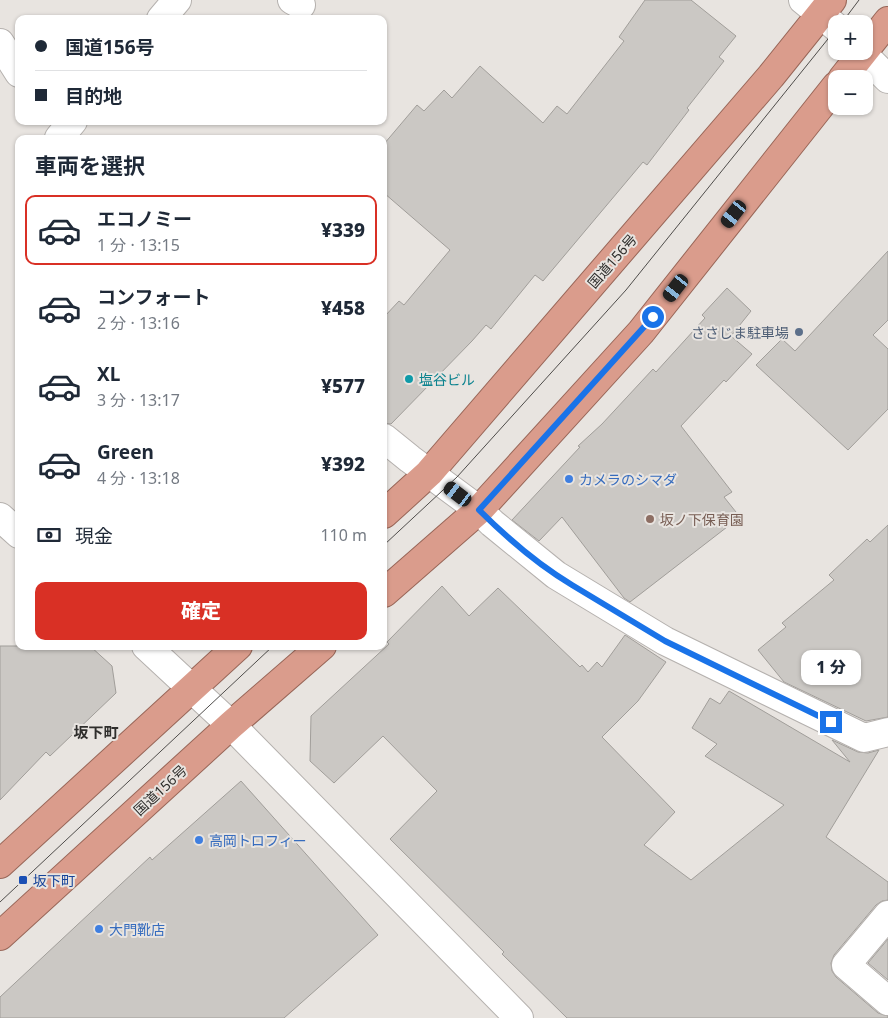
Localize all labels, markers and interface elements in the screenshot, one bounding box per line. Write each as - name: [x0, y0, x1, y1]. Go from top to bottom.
- map controls: [828, 15, 873, 115]
- button: +: [828, 15, 873, 60]
- text: 国道156号: [65, 34, 155, 60]
- button: −: [828, 70, 873, 115]
- text: 目的地: [65, 83, 122, 109]
- text: 車両を選択: [35, 150, 145, 180]
- car: [718, 198, 749, 230]
- text: エコノミー: [97, 206, 192, 232]
- icon: car: [37, 208, 82, 253]
- text: ¥339: [321, 217, 365, 243]
- street label: 国道156号: [583, 230, 641, 292]
- text: 1 分 · 13:15: [97, 234, 180, 256]
- car: [660, 272, 691, 304]
- text: コンフォート: [97, 284, 210, 310]
- icon: car: [37, 286, 82, 331]
- text: ¥458: [321, 295, 365, 321]
- route start: [642, 306, 664, 328]
- text: 2 分 · 13:16: [97, 312, 180, 334]
- place label: ささじま駐車場: [691, 323, 789, 342]
- marker: ささじま駐車場: [793, 326, 805, 338]
- text: XL: [97, 361, 120, 387]
- icon: car: [37, 364, 82, 409]
- place label: 塩谷ビル: [419, 370, 475, 389]
- text: ¥577: [321, 373, 365, 399]
- marker: 塩谷ビル: [403, 373, 415, 385]
- text: 3 分 · 13:17: [97, 389, 180, 411]
- text: Green: [97, 439, 154, 465]
- icon: car: [37, 442, 82, 487]
- text: ¥392: [321, 451, 365, 477]
- text: 4 分 · 13:18: [97, 467, 180, 489]
- place label: カメラのシマダ: [579, 470, 677, 489]
- marker: カメラのシマダ: [563, 473, 575, 485]
- car: [441, 479, 474, 509]
- place label: 坂ノ下保育園: [660, 510, 744, 529]
- marker: 坂ノ下保育園: [644, 513, 656, 525]
- icon: cash: [35, 521, 63, 549]
- text: 現金: [75, 523, 113, 549]
- text: 110 m: [320, 524, 367, 546]
- button: 確定: [35, 582, 367, 640]
- callout: 1 分: [801, 650, 861, 684]
- text: 1 分: [816, 656, 846, 678]
- route end: [820, 711, 842, 733]
- district label: 坂下町: [73, 722, 119, 742]
- street label: 国道156号: [129, 761, 191, 819]
- place label: 高岡トロフィー: [209, 831, 307, 850]
- marker: 高岡トロフィー: [193, 834, 205, 846]
- place label: 坂下町: [33, 871, 75, 890]
- marker: 坂下町: [17, 874, 29, 886]
- place label: 大門靴店: [109, 920, 165, 939]
- marker: 大門靴店: [93, 923, 105, 935]

